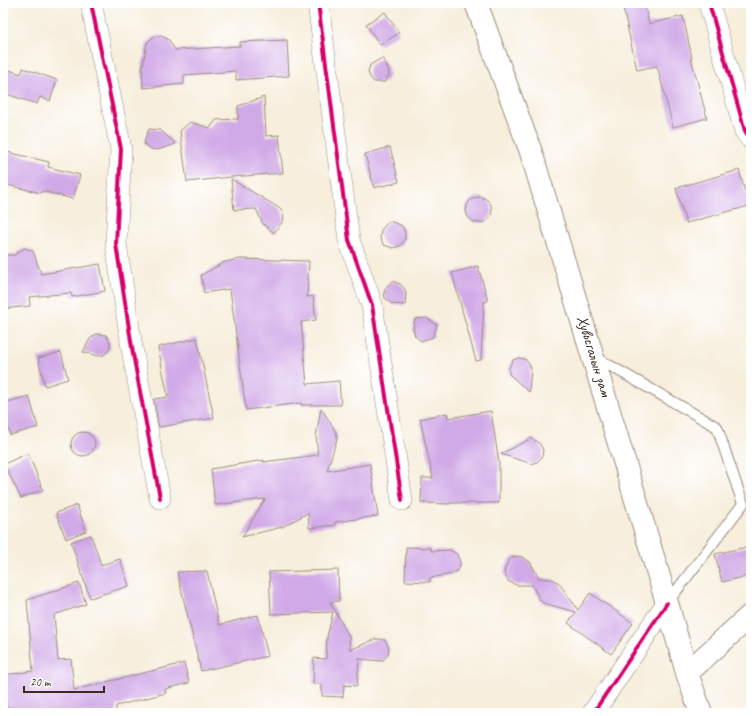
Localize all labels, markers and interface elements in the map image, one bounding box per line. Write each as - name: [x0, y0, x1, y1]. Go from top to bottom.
- street label: Хувьсгалын зам: [572, 313, 616, 400]
- scale bar: [24, 668, 104, 694]
- text: 20 m: [30, 674, 52, 690]

